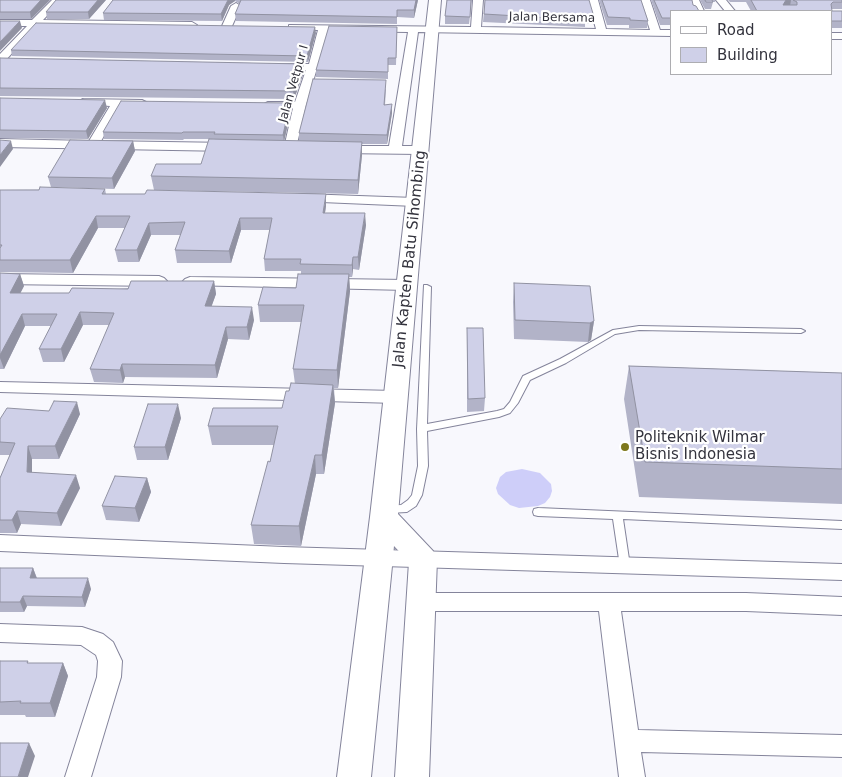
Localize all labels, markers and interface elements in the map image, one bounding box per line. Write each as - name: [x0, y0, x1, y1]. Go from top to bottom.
- street label: Jalan Bersama: [509, 10, 595, 26]
- legend: [670, 10, 832, 75]
- text: Road: [717, 21, 755, 39]
- street label: Jalan Vetpur I: [276, 44, 312, 124]
- text: Building: [717, 46, 778, 64]
- street label: Jalan Kapten Batu Sihombing: [390, 150, 430, 368]
- place label: Politeknik Wilmar Bisnis Indonesia: [635, 429, 765, 464]
- marker: Politeknik Wilmar Bisnis Indonesia: [619, 441, 631, 453]

